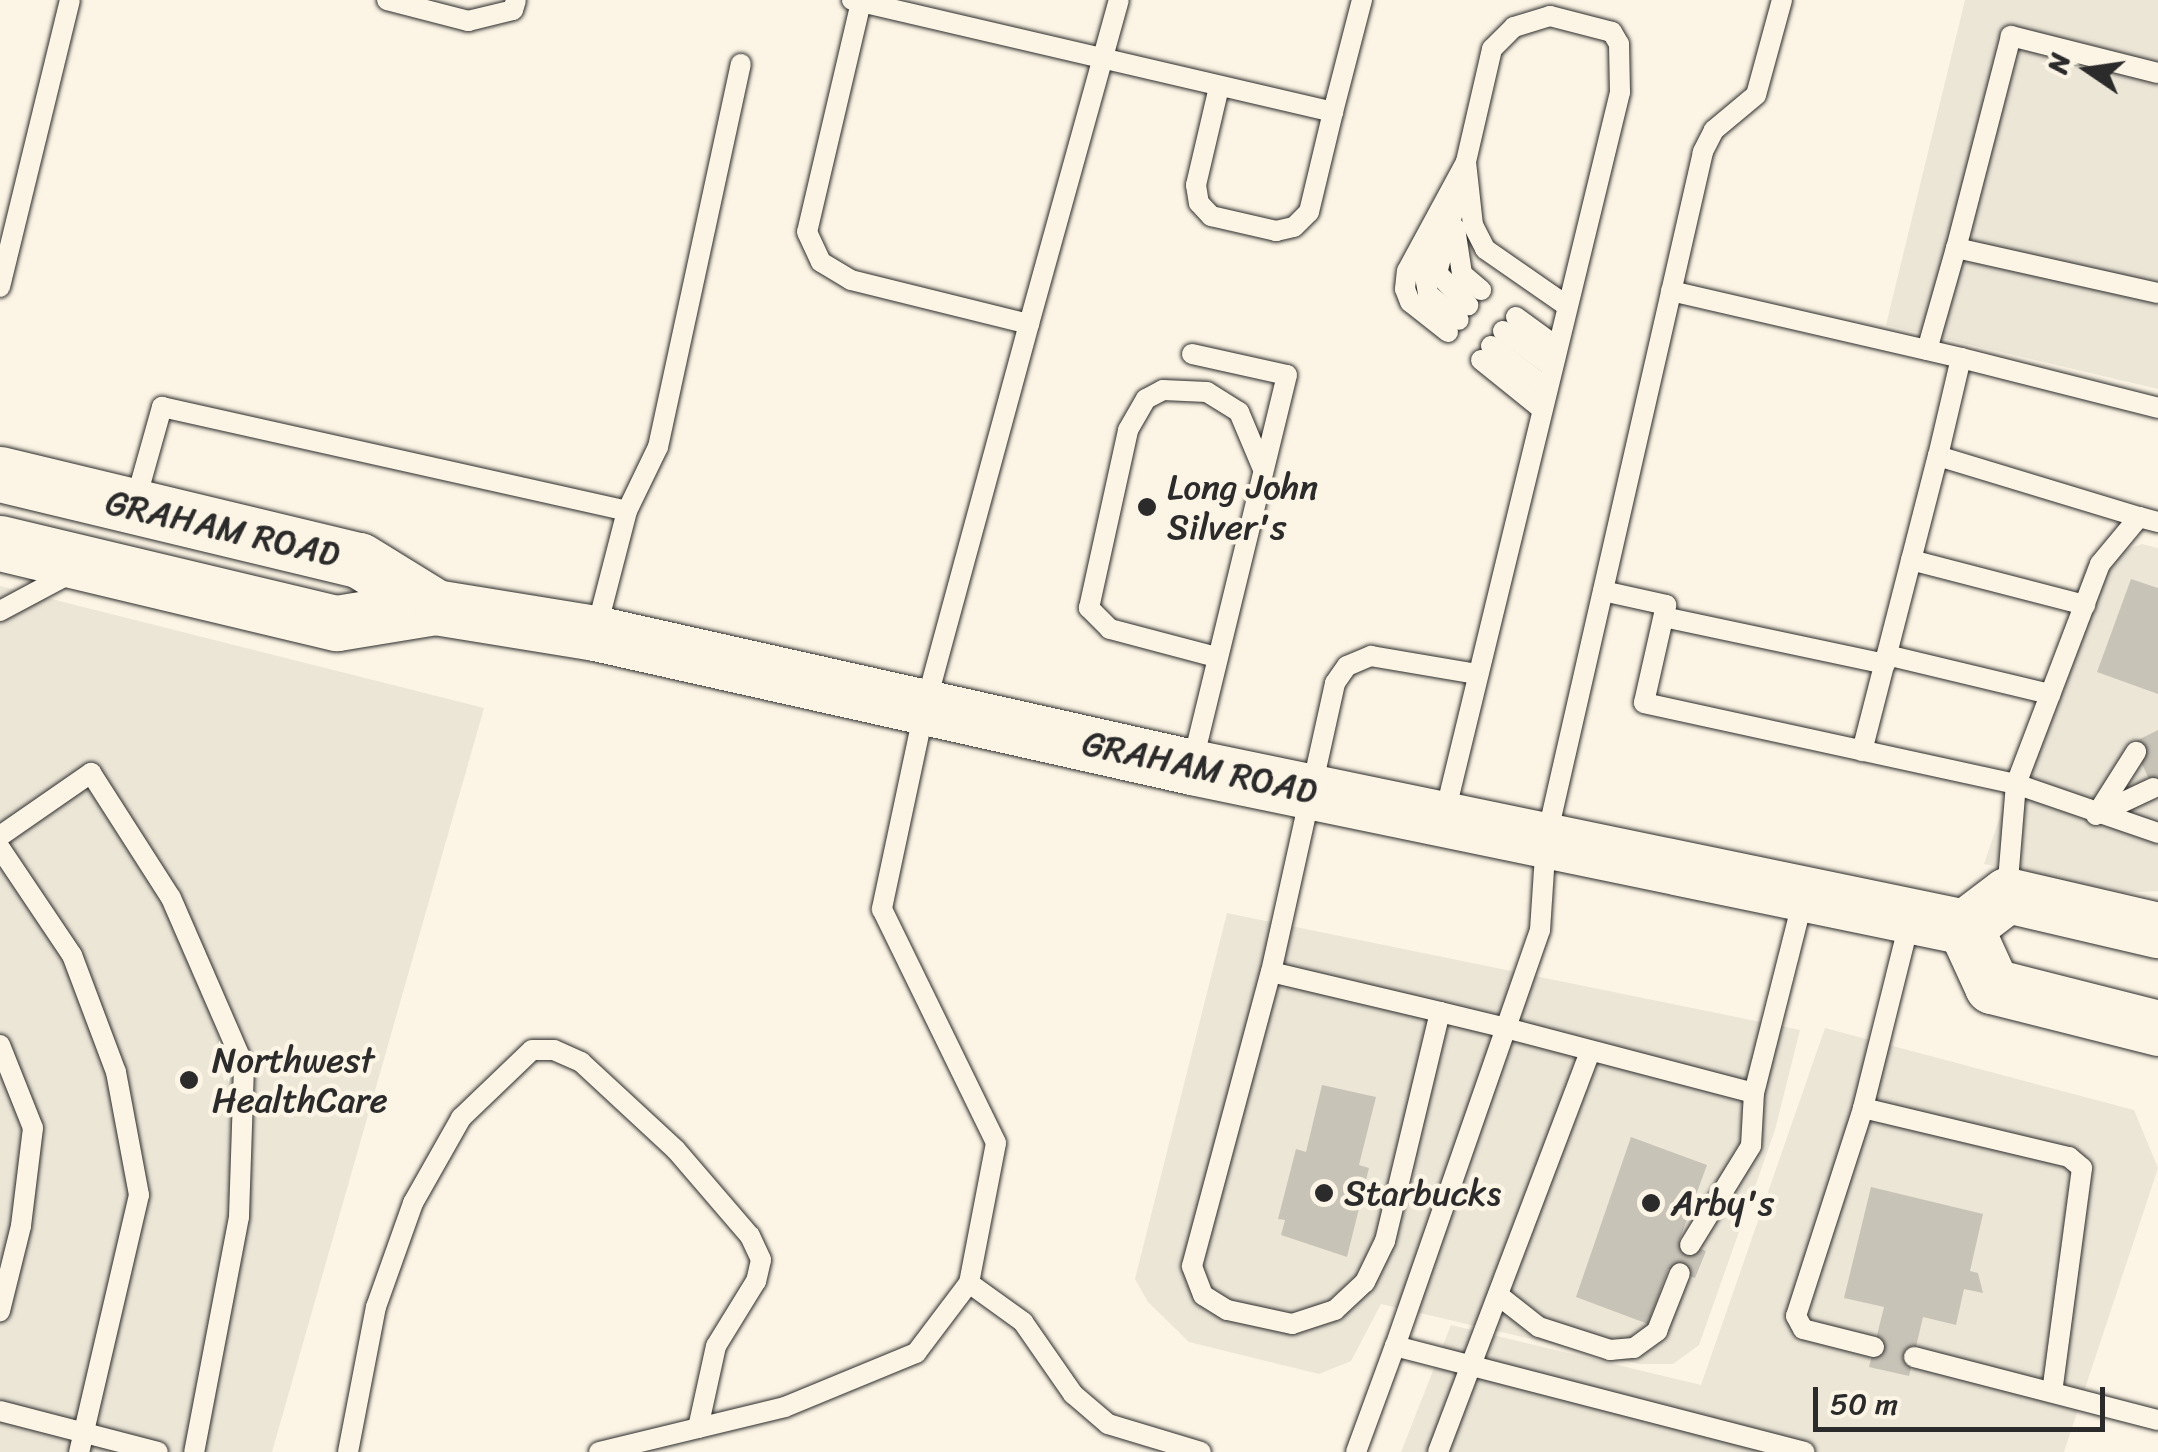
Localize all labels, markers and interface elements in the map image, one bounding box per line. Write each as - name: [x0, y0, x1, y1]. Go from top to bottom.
- north arrow: [2038, 20, 2138, 120]
- text: N: [2032, 48, 2084, 78]
- place label: Long John Silver's: [1167, 466, 1318, 548]
- street label: GRAHAM ROAD: [102, 481, 344, 575]
- marker: Long John Silver's: [1136, 496, 1158, 518]
- street label: GRAHAM ROAD: [1079, 722, 1321, 812]
- place label: Northwest HealthCare: [212, 1039, 388, 1121]
- marker: Northwest HealthCare: [176, 1067, 202, 1093]
- place label: Starbucks: [1344, 1172, 1501, 1214]
- marker: Starbucks: [1313, 1182, 1335, 1204]
- place label: Arby's: [1671, 1182, 1774, 1224]
- marker: Arby's: [1640, 1192, 1662, 1214]
- scale bar: [1818, 1367, 2110, 1429]
- text: 50 m: [1830, 1377, 1898, 1431]

